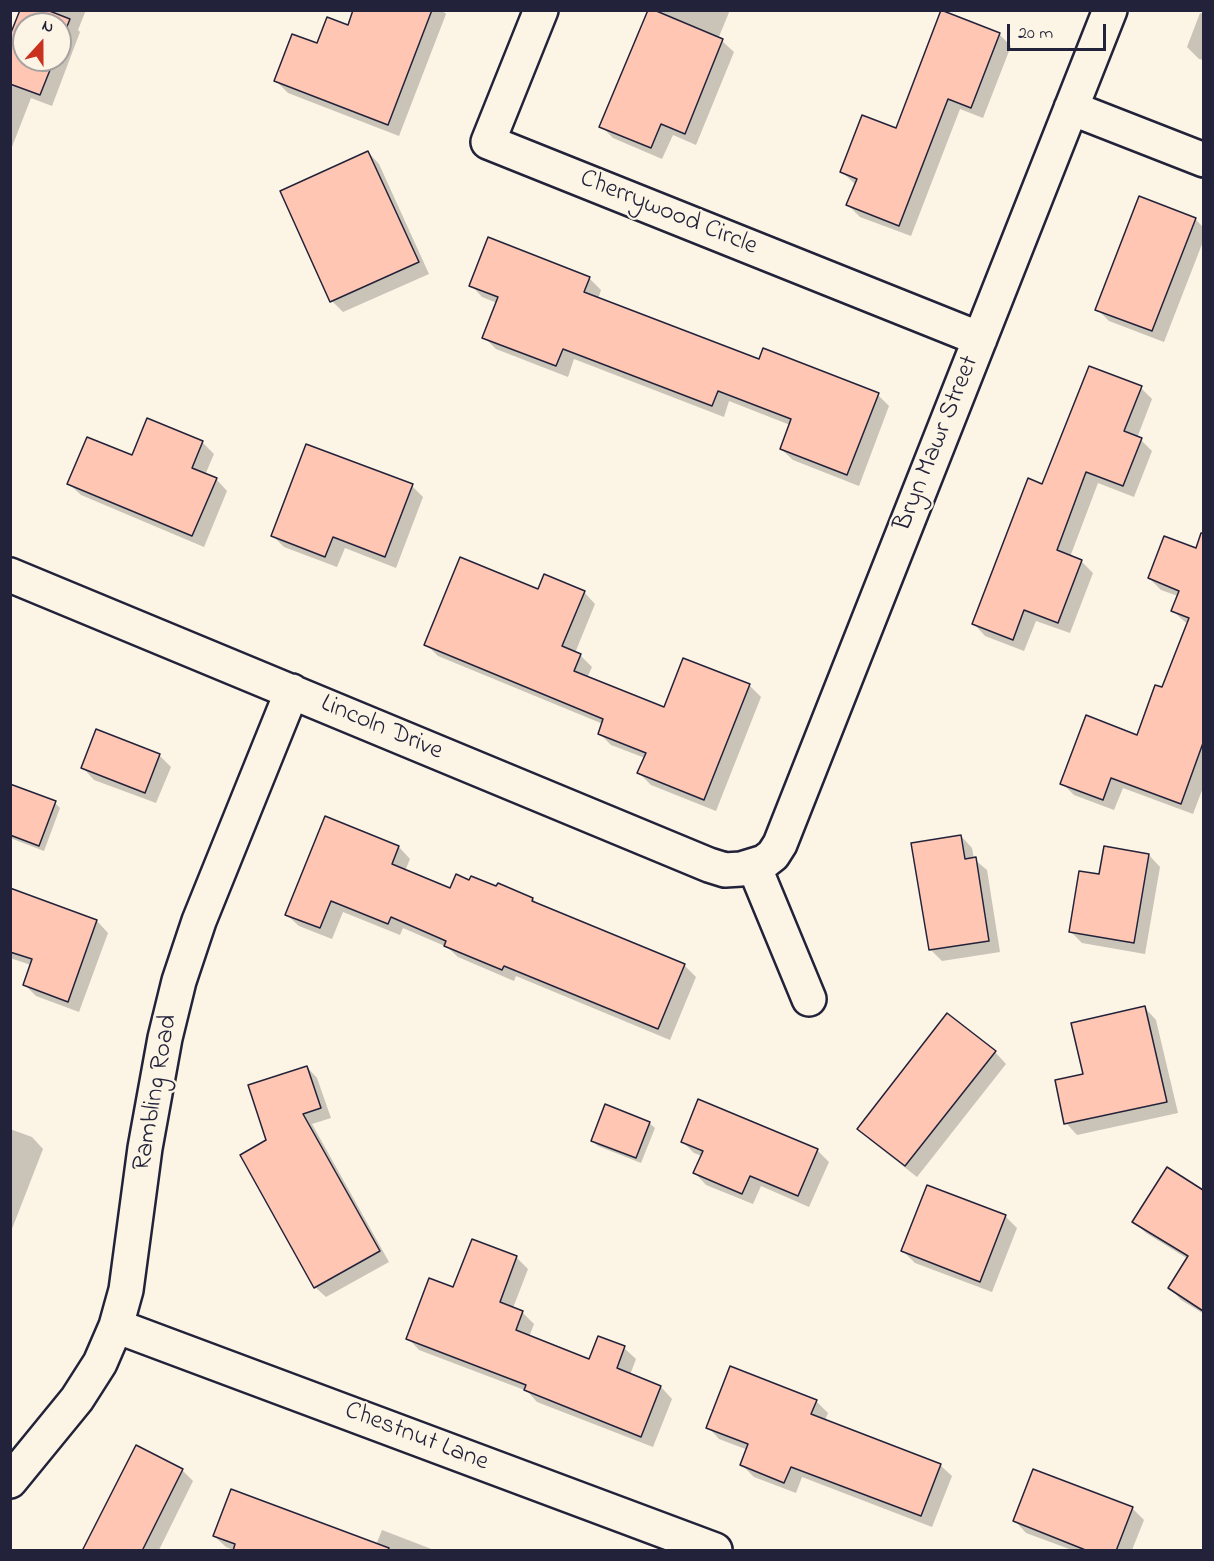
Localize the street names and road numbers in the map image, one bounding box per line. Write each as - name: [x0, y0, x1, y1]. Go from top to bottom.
- street label: Cherrywood Circle: [575, 164, 761, 264]
- street label: Bryn Mawr Street: [889, 352, 987, 536]
- street label: Lincoln Drive: [315, 689, 447, 769]
- street label: Rambling Road: [128, 1012, 186, 1174]
- street label: Chestnut Lane: [340, 1396, 492, 1480]

